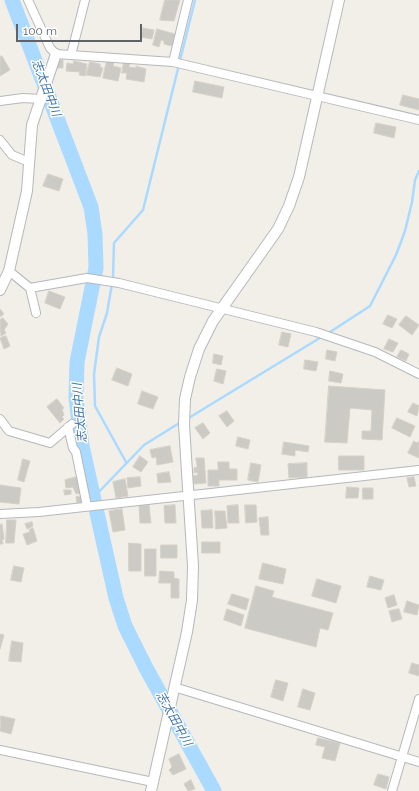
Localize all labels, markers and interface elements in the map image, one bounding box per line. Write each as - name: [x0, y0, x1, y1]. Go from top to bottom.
- scale bar: [18, 16, 144, 42]
- text: 100 m: [23, 24, 57, 38]
- water label: 志太田中川: [29, 57, 63, 119]
- water label: 志太田中川: [70, 382, 90, 444]
- water label: 志太田中川: [153, 689, 195, 749]

